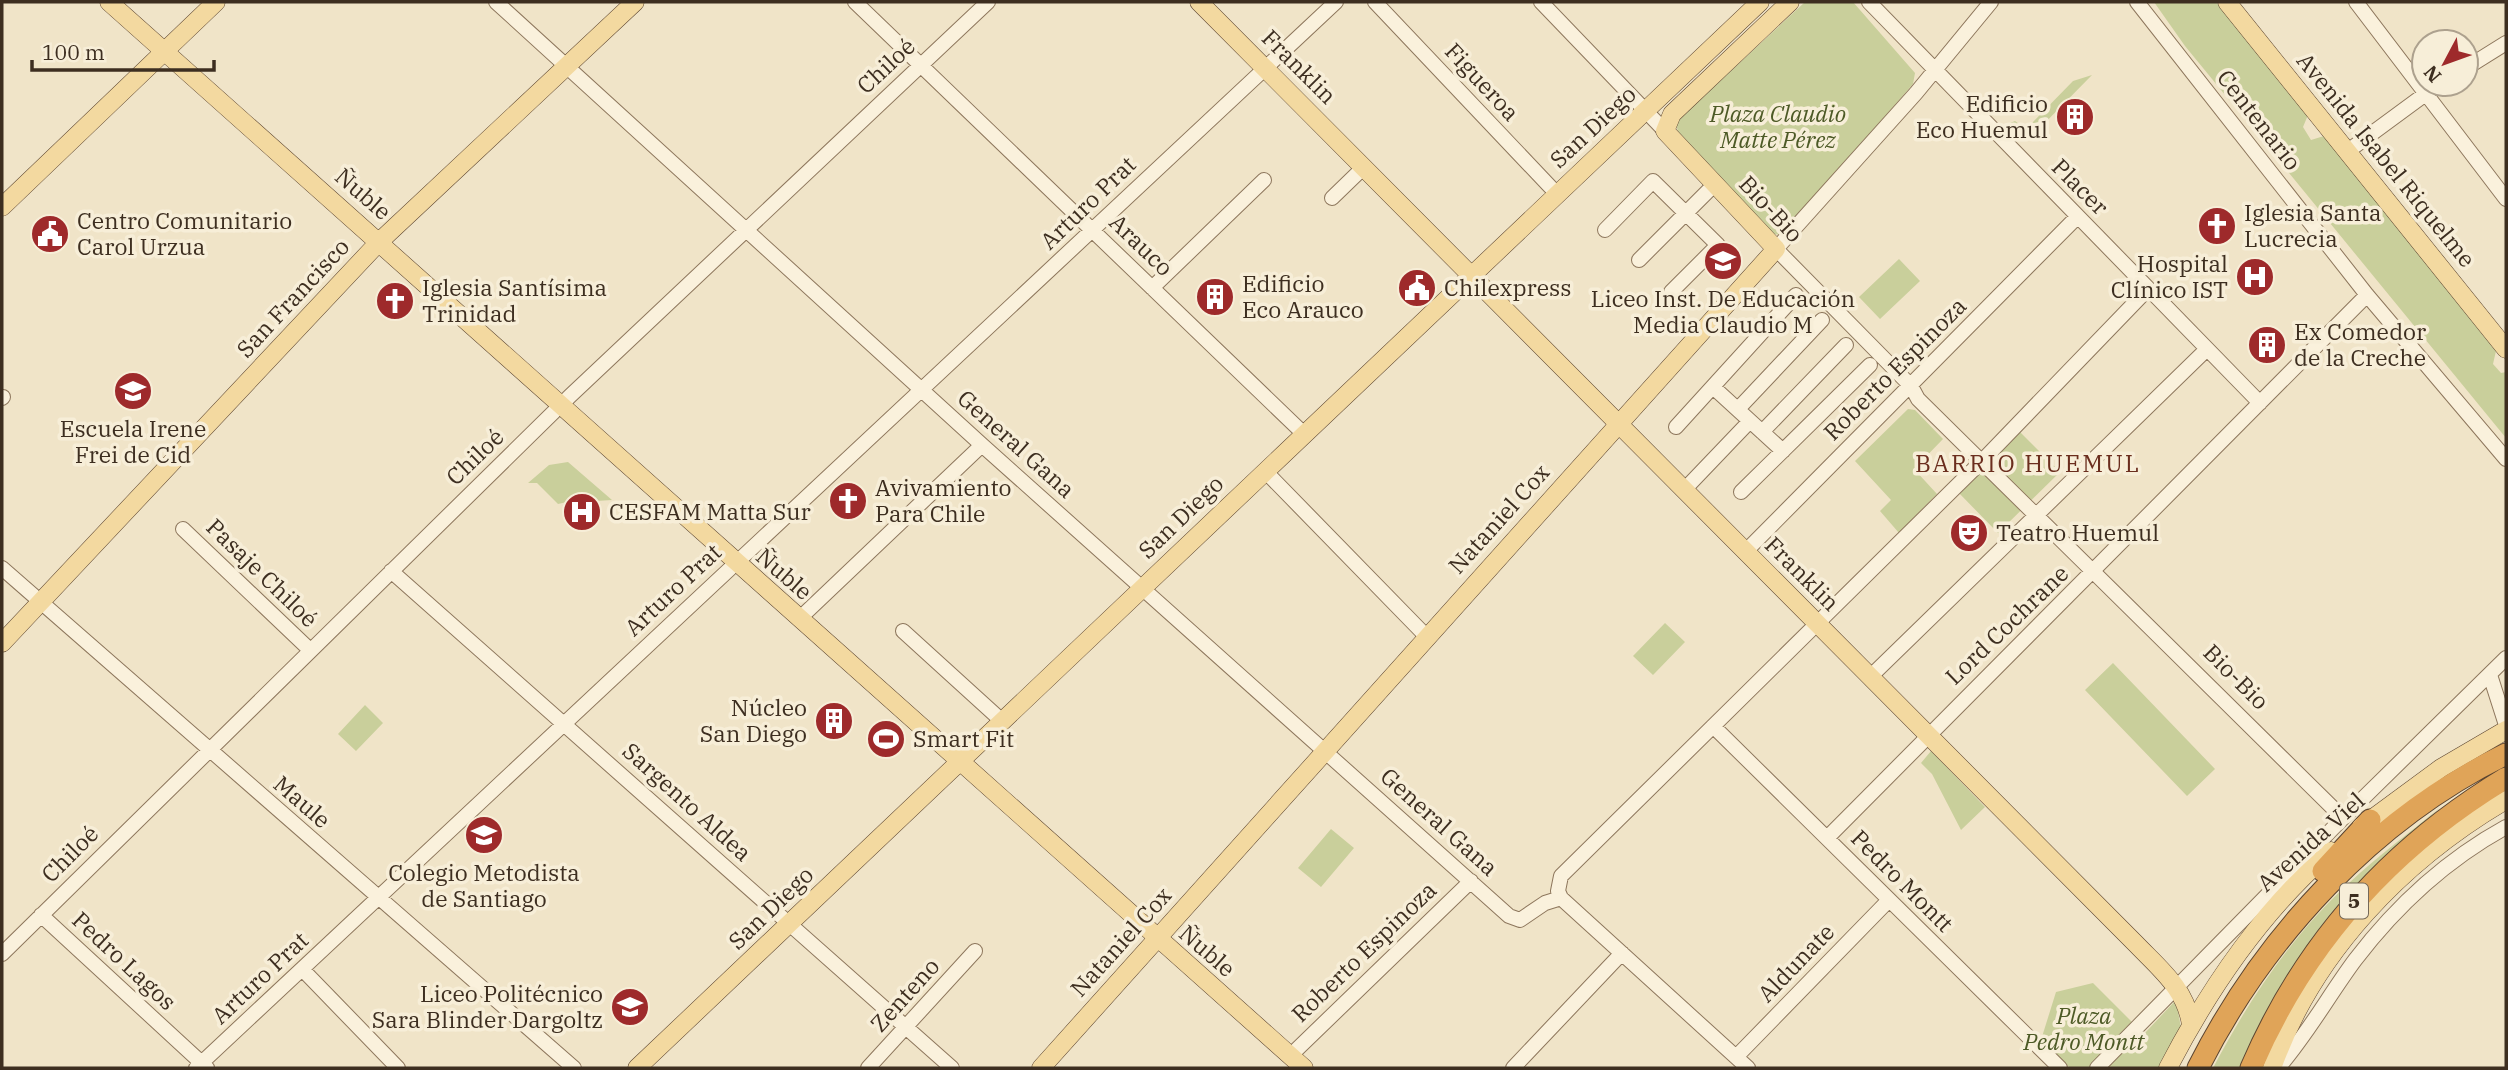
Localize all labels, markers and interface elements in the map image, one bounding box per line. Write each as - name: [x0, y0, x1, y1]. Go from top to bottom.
- street label: Franklin: [1256, 23, 1343, 110]
- scale bar: [32, 28, 214, 72]
- north arrow: [2410, 28, 2480, 98]
- street label: Chiloé: [850, 31, 921, 100]
- street label: Figueroa: [1439, 36, 1526, 127]
- text: 100 m: [42, 38, 105, 66]
- street label: Avenida Isabel Riquelme: [2291, 46, 2483, 273]
- text: N: [2418, 61, 2446, 88]
- street label: Centenario: [2211, 63, 2308, 176]
- street label: San Diego: [1543, 79, 1642, 174]
- place label: Edificio Eco Huemul: [1916, 88, 2048, 144]
- building icon: Edificio Eco Huemul: [2054, 96, 2096, 138]
- park label: Plaza Claudio Matte Pérez: [1709, 98, 1846, 154]
- street label: Arturo Prat: [1033, 149, 1142, 255]
- street label: Placer: [2046, 152, 2115, 221]
- street label: Ñuble: [329, 161, 398, 226]
- street label: Bio-Bio: [1733, 169, 1810, 248]
- place label: Iglesia Santa Lucrecia: [2244, 197, 2382, 253]
- place label: Centro Comunitario Carol Urzua: [77, 205, 292, 261]
- church icon: Iglesia Santa Lucrecia: [2196, 205, 2238, 247]
- street label: Arauco: [1103, 207, 1180, 282]
- public building icon: Centro Comunitario Carol Urzua: [29, 213, 71, 255]
- street label: San Francisco: [229, 231, 355, 363]
- school or university icon: Liceo Inst. De Educación Media Claudio M: [1702, 240, 1744, 282]
- place label: Hospital Clínico IST: [2111, 248, 2228, 304]
- hospital icon: Hospital Clínico IST: [2234, 256, 2276, 298]
- public building icon: Chilexpress: [1396, 267, 1438, 309]
- place label: Edificio Eco Arauco: [1242, 268, 1364, 324]
- place label: Iglesia Santísima Trinidad: [422, 272, 607, 328]
- place label: Chilexpress: [1444, 272, 1571, 302]
- building icon: Edificio Eco Arauco: [1194, 276, 1236, 318]
- church icon: Iglesia Santísima Trinidad: [374, 280, 416, 322]
- place label: Liceo Inst. De Educación Media Claudio M: [1591, 283, 1855, 339]
- street label: Roberto Espinoza: [1816, 290, 1972, 446]
- place label: Ex Comedor de la Creche: [2294, 316, 2426, 372]
- building icon: Ex Comedor de la Creche: [2246, 324, 2288, 366]
- school or university icon: Escuela Irene Frei de Cid: [112, 370, 154, 412]
- street label: General Gana: [952, 383, 1082, 504]
- place label: Escuela Irene Frei de Cid: [60, 413, 206, 469]
- street label: Chiloé: [439, 422, 510, 491]
- district label: BARRIO HUEMUL: [1915, 447, 2141, 479]
- street label: Nataniel Cox: [1441, 457, 1555, 579]
- street label: San Diego: [1131, 468, 1229, 564]
- place label: Avivamiento Para Chile: [875, 472, 1012, 528]
- church icon: Avivamiento Para Chile: [827, 480, 869, 522]
- hospital icon: CESFAM Matta Sur: [561, 491, 603, 533]
- place label: CESFAM Matta Sur: [609, 496, 811, 526]
- street label: Pasaje Chiloé: [200, 511, 325, 633]
- theatre icon: Teatro Huemul: [1948, 512, 1990, 554]
- place label: Teatro Huemul: [1996, 517, 2159, 547]
- street label: Franklin: [1759, 530, 1846, 617]
- street label: Arturo Prat: [618, 537, 727, 642]
- street label: Ñuble: [750, 541, 819, 606]
- street label: Lord Cochrane: [1938, 558, 2074, 691]
- street label: Bio-Bio: [2198, 637, 2276, 715]
- place label: Núcleo San Diego: [700, 692, 807, 748]
- building icon: Núcleo San Diego: [813, 700, 855, 742]
- sports icon: Smart Fit: [865, 718, 907, 760]
- place label: Smart Fit: [913, 723, 1014, 753]
- street label: Sargento Aldea: [617, 735, 759, 867]
- street label: General Gana: [1375, 761, 1505, 882]
- street label: Maule: [268, 768, 337, 834]
- street label: Avenida Viel: [2250, 785, 2370, 897]
- school or university icon: Colegio Metodista de Santiago: [463, 814, 505, 856]
- street label: Chiloé: [34, 818, 104, 888]
- street label: Pedro Montt: [1845, 823, 1960, 938]
- place label: Colegio Metodista de Santiago: [388, 857, 580, 913]
- street label: San Diego: [721, 859, 819, 955]
- street label: Roberto Espinoza: [1284, 874, 1442, 1028]
- street label: Nataniel Cox: [1063, 880, 1177, 1002]
- road number: 5: [2340, 884, 2368, 918]
- street label: Pedro Lagos: [66, 904, 183, 1016]
- street label: Aldunate: [1750, 917, 1840, 1008]
- street label: Ñuble: [1173, 918, 1242, 983]
- street label: Arturo Prat: [205, 925, 314, 1030]
- street label: Zenteno: [863, 951, 945, 1038]
- place label: Liceo Politécnico Sara Blinder Dargoltz: [372, 978, 603, 1034]
- school or university icon: Liceo Politécnico Sara Blinder Dargoltz: [609, 986, 651, 1028]
- park label: Plaza Pedro Montt: [2023, 1000, 2145, 1056]

